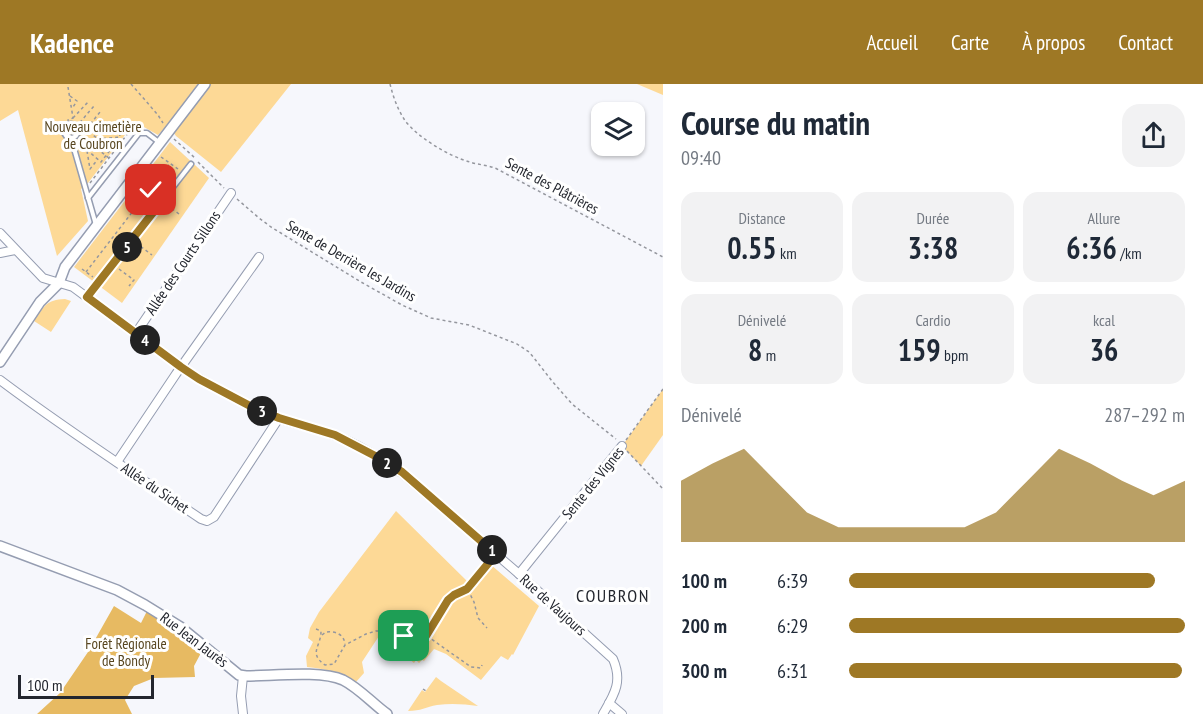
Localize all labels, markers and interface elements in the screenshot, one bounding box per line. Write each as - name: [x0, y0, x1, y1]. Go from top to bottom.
- text: Kadence: [30, 24, 114, 61]
- text: Accueil: [866, 29, 918, 56]
- text: Carte: [951, 29, 989, 56]
- text: À propos: [1022, 29, 1085, 56]
- text: Contact: [1118, 29, 1173, 56]
- text: Course du matin: [681, 101, 870, 144]
- map controls: [591, 102, 645, 156]
- button: layers: [591, 102, 645, 156]
- button: share: [1122, 104, 1185, 167]
- park label: Nouveau cimetière de Coubron: [44, 117, 142, 153]
- text: 09:40: [681, 145, 721, 171]
- street label: Sente des Plâtrières: [502, 153, 602, 218]
- pin: [125, 164, 176, 215]
- icon: check: [134, 173, 167, 206]
- street label: Allée des Courts Sillons: [141, 207, 224, 318]
- text: Distance: [738, 208, 786, 228]
- text: Durée: [917, 208, 949, 228]
- text: Allure: [1088, 208, 1120, 228]
- street label: Sente de Derrière les Jardins: [283, 216, 420, 305]
- text: 0.55: [727, 228, 777, 267]
- text: 3:38: [908, 228, 958, 267]
- text: 6:36: [1066, 228, 1117, 267]
- pin: 5: [112, 232, 142, 262]
- text: 5: [123, 237, 131, 257]
- text: km: [777, 243, 797, 263]
- text: /km: [1117, 243, 1142, 263]
- text: Dénivelé: [738, 310, 786, 330]
- text: Cardio: [915, 310, 951, 330]
- text: kcal: [1093, 310, 1115, 330]
- pin: 4: [130, 325, 160, 355]
- text: 4: [141, 330, 149, 350]
- text: 8: [748, 330, 762, 369]
- text: 159: [898, 330, 941, 369]
- text: 36: [1090, 330, 1118, 369]
- text: m: [762, 345, 776, 365]
- text: bpm: [941, 345, 968, 365]
- pin: 3: [247, 396, 277, 426]
- text: 3: [258, 401, 266, 421]
- text: Dénivelé: [681, 402, 742, 428]
- text: 287–292 m: [1104, 402, 1185, 428]
- street label: Sente des Vignes: [558, 443, 628, 523]
- pin: 2: [372, 448, 402, 478]
- text: 2: [383, 453, 391, 473]
- street label: Allée du Sichet: [118, 458, 193, 517]
- pin: 1: [477, 535, 507, 565]
- text: 1: [488, 540, 496, 560]
- text: 100 m: [681, 568, 727, 594]
- text: 6:39: [777, 568, 808, 594]
- street label: Rue de Vaujours: [516, 570, 590, 639]
- district label: COUBRON: [576, 584, 650, 607]
- street label: Rue Jean Jaurès: [157, 608, 232, 671]
- pin: [378, 610, 429, 661]
- text: 200 m: [681, 613, 727, 639]
- text: 6:29: [777, 613, 808, 639]
- icon: arrive: [387, 619, 420, 652]
- park label: Forêt Régionale de Bondy: [85, 634, 167, 670]
- text: 300 m: [681, 658, 727, 684]
- text: 6:31: [777, 658, 808, 684]
- scale bar: [18, 672, 154, 700]
- text: 100 m: [27, 675, 62, 695]

